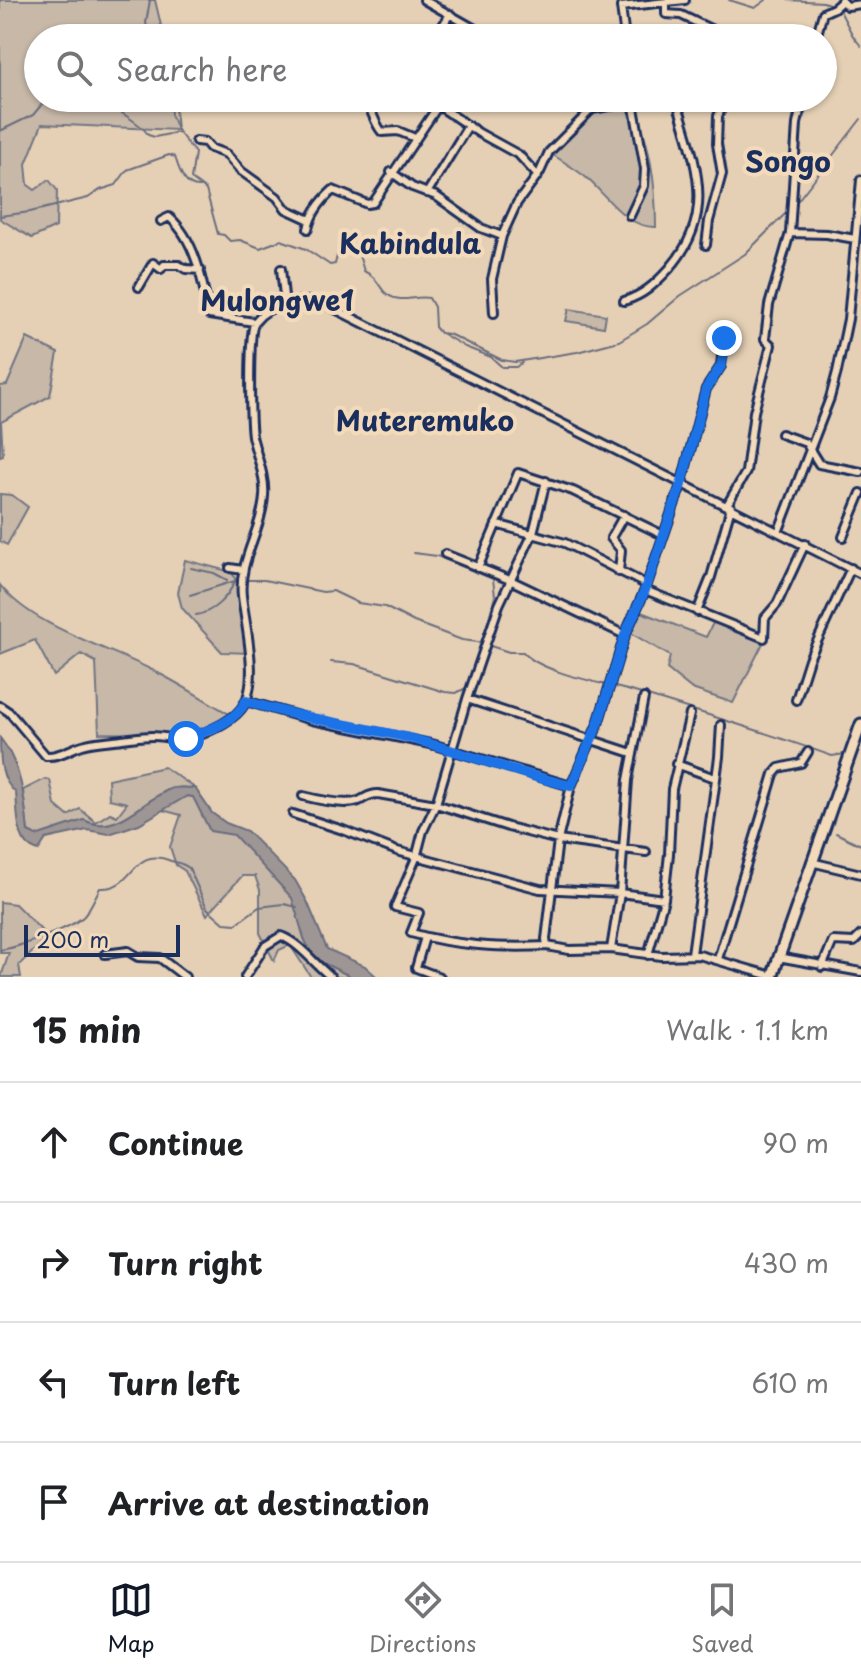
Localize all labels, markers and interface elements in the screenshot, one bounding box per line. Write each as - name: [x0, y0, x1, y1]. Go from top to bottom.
- search box: [24, 24, 837, 112]
- icon: search: [52, 46, 96, 90]
- text: Search here: [116, 46, 288, 91]
- district label: Songo: [745, 139, 831, 182]
- district label: Kabindula: [339, 221, 481, 264]
- district label: Mulongwe1: [200, 278, 354, 321]
- route end: [706, 320, 742, 356]
- district label: Muteremuko: [336, 398, 514, 441]
- route start: [168, 721, 204, 757]
- scale bar: [24, 921, 180, 957]
- text: 200 m: [36, 922, 109, 955]
- text: 15 min: [32, 1003, 141, 1055]
- text: Walk · 1.1 km: [666, 1010, 829, 1049]
- icon: ahead: [32, 1120, 76, 1164]
- text: Continue: [108, 1120, 243, 1165]
- text: 90 m: [762, 1123, 829, 1162]
- icon: right: [32, 1240, 76, 1284]
- text: Turn right: [108, 1240, 263, 1285]
- text: 430 m: [744, 1243, 829, 1282]
- icon: left: [32, 1360, 76, 1404]
- text: Turn left: [108, 1360, 240, 1405]
- text: 610 m: [752, 1363, 829, 1402]
- icon: arrive: [32, 1480, 76, 1524]
- text: Arrive at destination: [108, 1480, 430, 1525]
- tab: Map: [107, 1578, 154, 1659]
- tab: Directions: [369, 1578, 476, 1659]
- tab: Saved: [691, 1578, 754, 1659]

